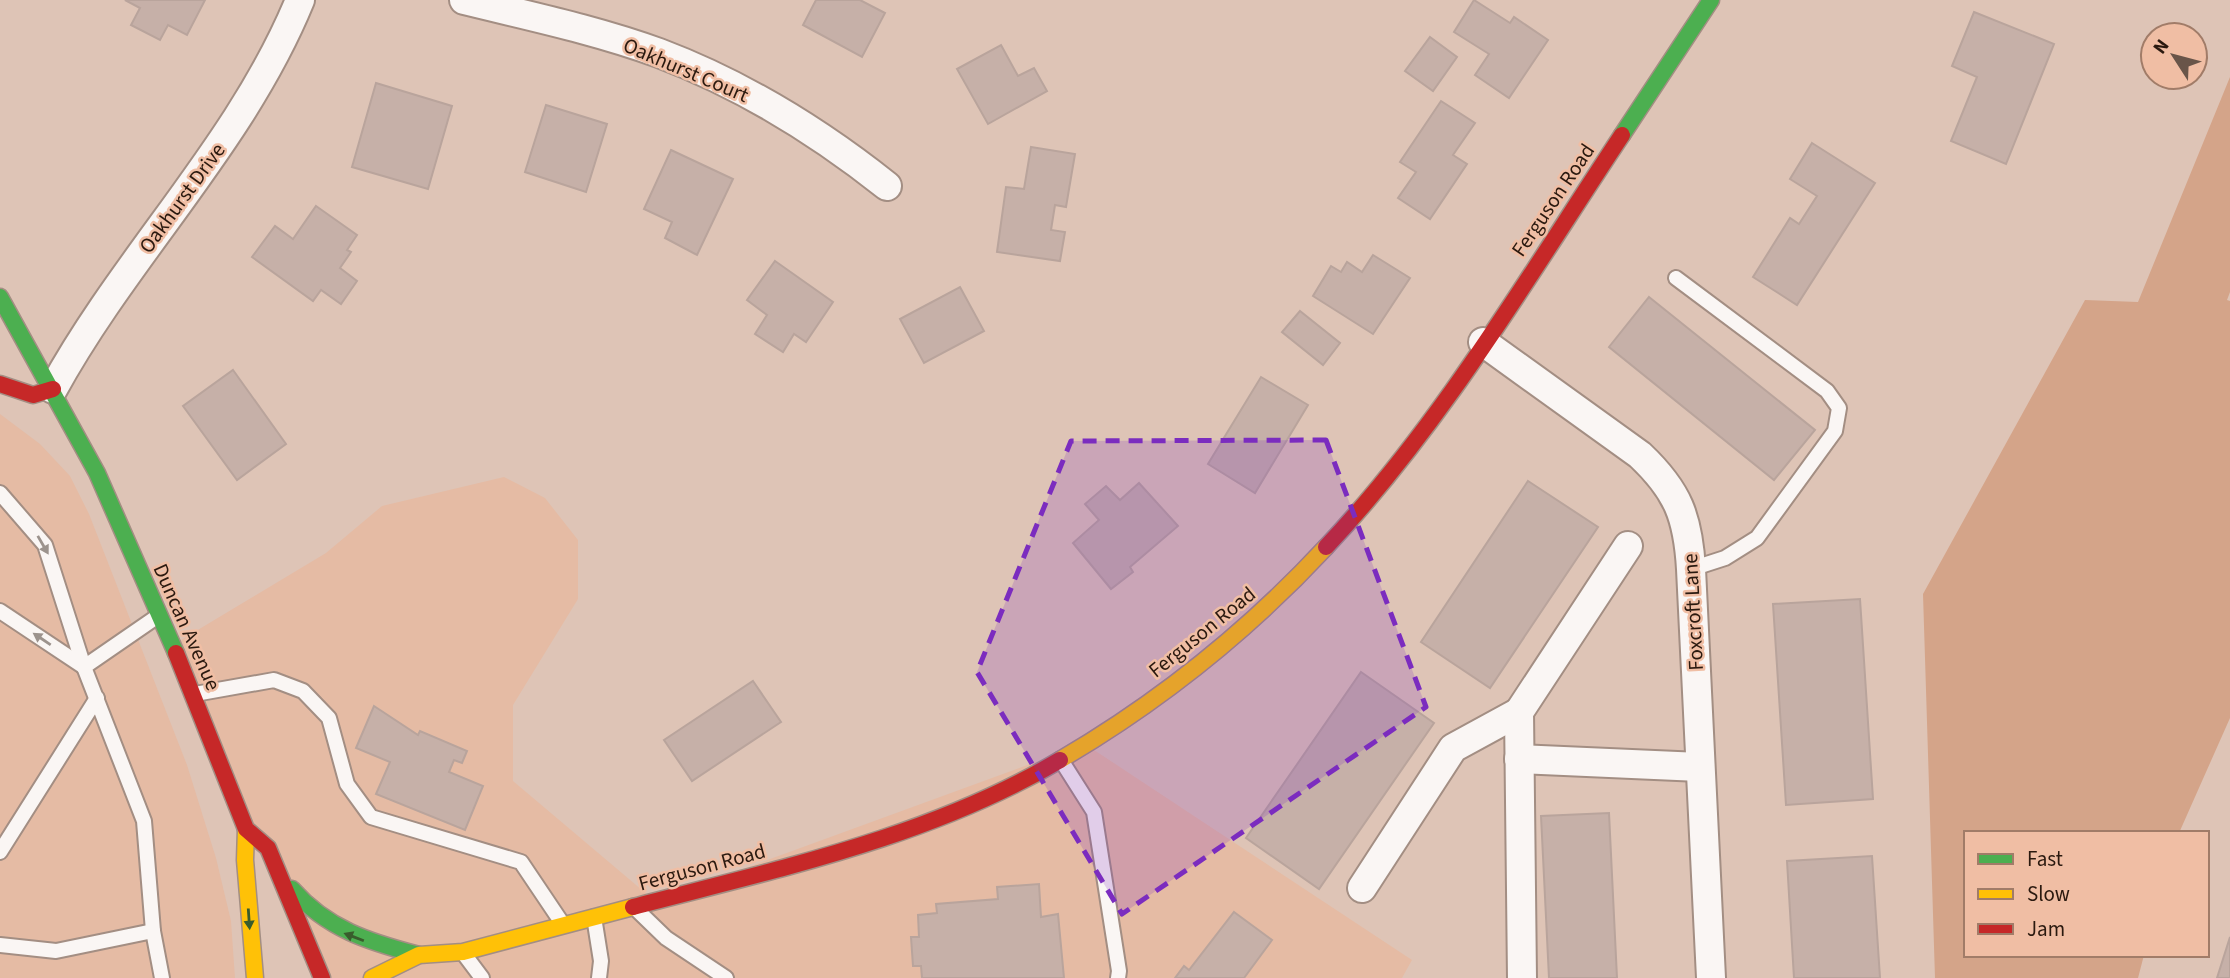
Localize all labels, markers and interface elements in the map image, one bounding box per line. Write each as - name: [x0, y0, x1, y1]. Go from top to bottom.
- north arrow: [2139, 21, 2209, 91]
- street label: Oakhurst Court: [619, 30, 753, 110]
- text: N: [2147, 34, 2176, 60]
- street label: Oakhurst Drive: [132, 137, 232, 259]
- street label: Ferguson Road: [1504, 138, 1602, 262]
- one-way arrow: [37, 536, 49, 555]
- street label: Foxcroft Lane: [1675, 553, 1711, 671]
- street label: Duncan Avenue: [146, 559, 228, 695]
- street label: Ferguson Road: [1142, 579, 1262, 685]
- one-way arrow: [33, 632, 51, 646]
- legend: [1964, 831, 2209, 957]
- street label: Ferguson Road: [635, 836, 769, 898]
- text: Fast: [2027, 844, 2063, 874]
- text: Slow: [2027, 879, 2070, 909]
- one-way arrow: [244, 909, 255, 931]
- text: Jam: [2027, 914, 2065, 944]
- one-way arrow: [343, 931, 364, 942]

